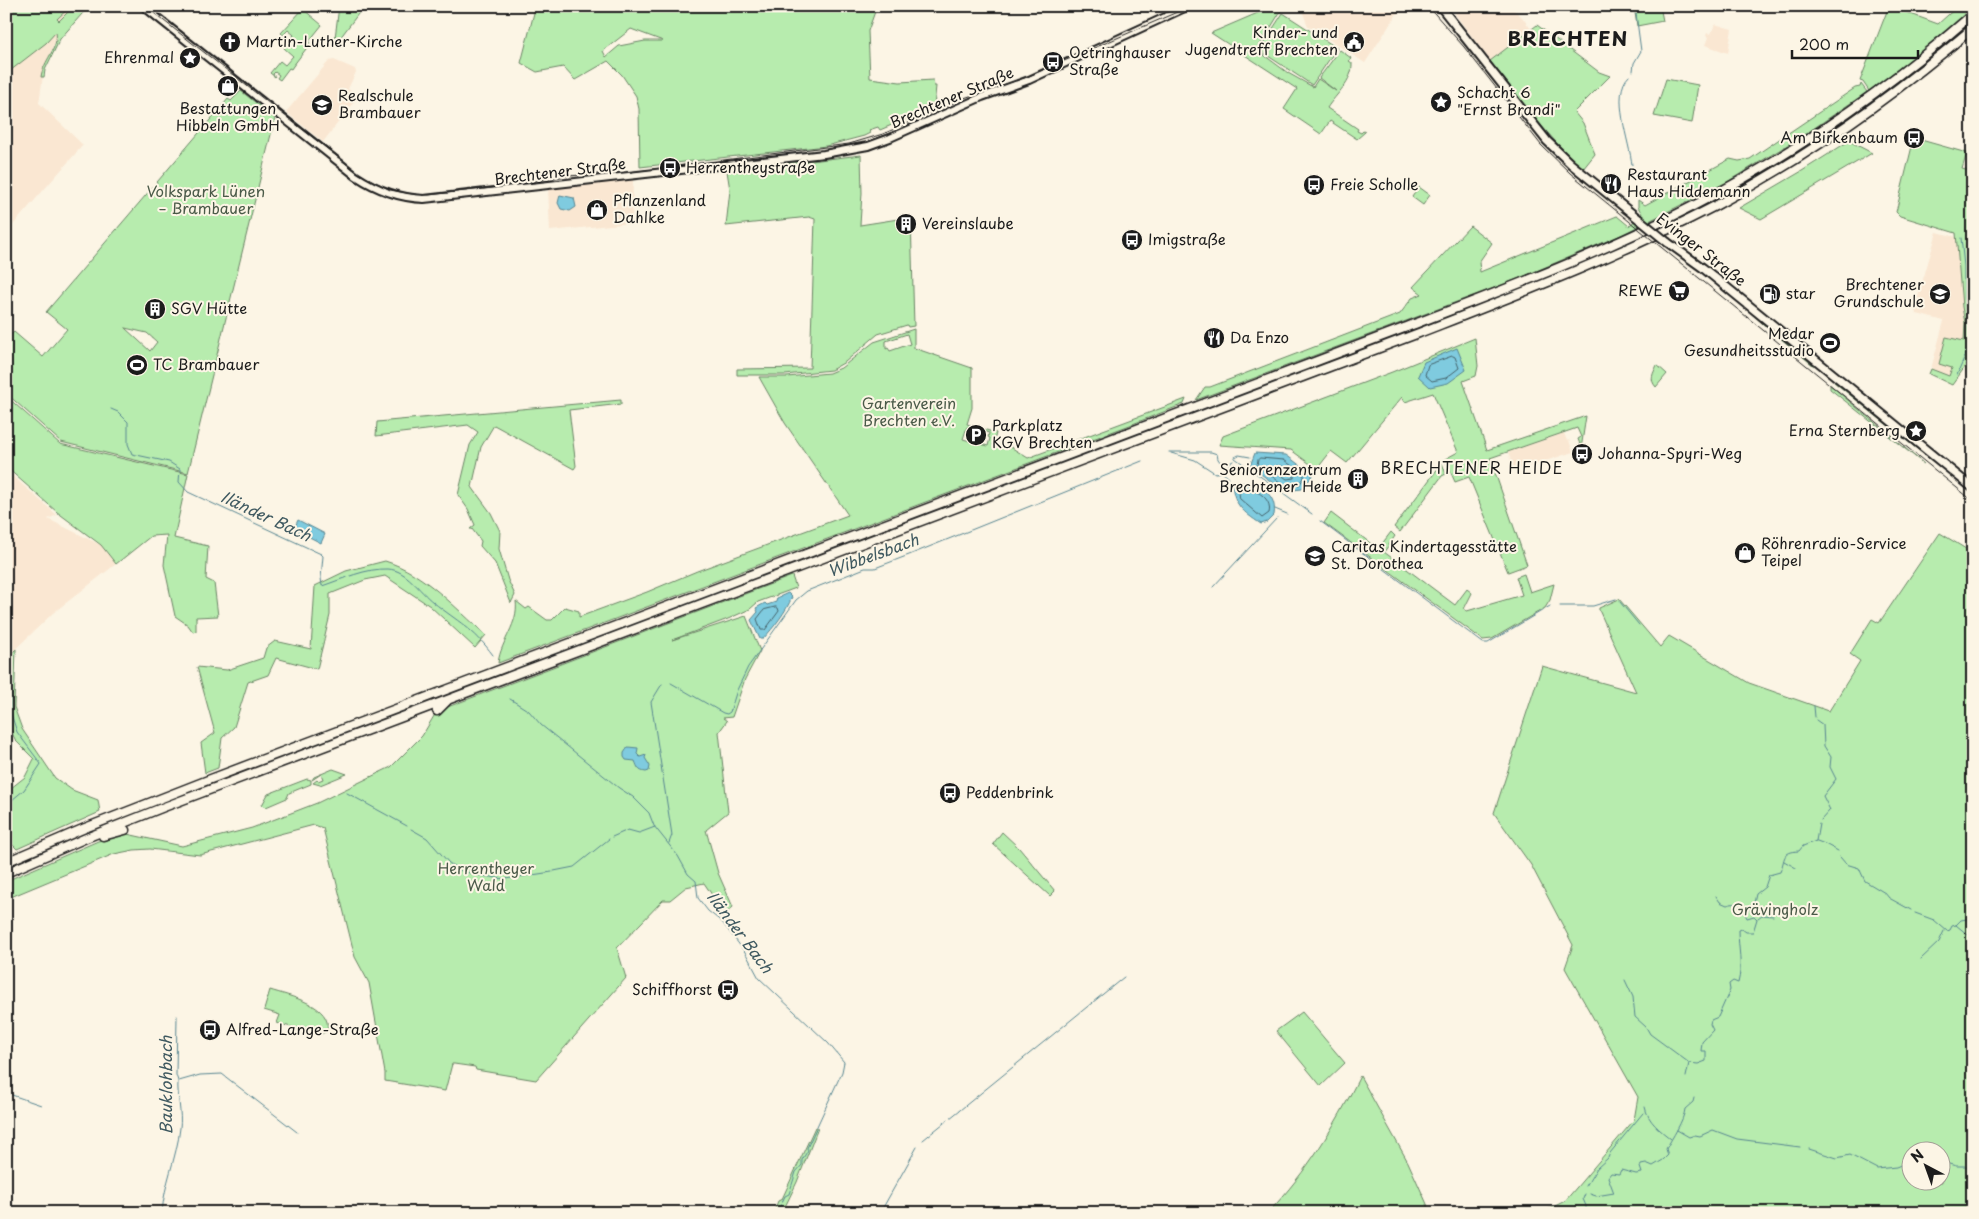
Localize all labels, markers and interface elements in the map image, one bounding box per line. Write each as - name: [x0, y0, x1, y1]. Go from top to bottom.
- place label: Kinder- und Jugendtreff Brechten: [1185, 20, 1338, 60]
- district label: BRECHTEN: [1508, 23, 1628, 53]
- scale bar: [1792, 28, 1918, 60]
- place label: Martin-Luther-Kirche: [246, 29, 402, 52]
- church icon: Martin-Luther-Kirche: [218, 30, 242, 54]
- public building icon: Kinder- und Jugendtreff Brechten: [1342, 30, 1366, 54]
- text: 200 m: [1799, 32, 1849, 55]
- place label: Oetringhauser Straße: [1069, 40, 1171, 80]
- place label: Ehrenmal: [104, 45, 174, 68]
- place icon: Ehrenmal: [178, 46, 202, 70]
- bus stop icon: Oetringhauser Straße: [1041, 50, 1065, 74]
- street label: Brechtener Straße: [886, 60, 1017, 133]
- shop icon: Bestattungen Hibbeln GmbH: [216, 74, 240, 98]
- place label: Schacht 6 "Ernst Brandi": [1457, 80, 1561, 120]
- place label: Realschule Brambauer: [338, 83, 421, 123]
- place icon: Schacht 6 "Ernst Brandi": [1429, 90, 1453, 114]
- school or university icon: Realschule Brambauer: [310, 93, 334, 117]
- place label: Bestattungen Hibbeln GmbH: [176, 96, 280, 136]
- place label: Am Birkenbaum: [1781, 125, 1898, 148]
- bus stop icon: Am Birkenbaum: [1902, 126, 1926, 150]
- street label: Brechtener Straße: [493, 151, 627, 190]
- place label: Herrentheystraße: [686, 155, 815, 178]
- bus stop icon: Herrentheystraße: [658, 156, 682, 180]
- place label: Restaurant Haus Hiddemann: [1627, 162, 1751, 202]
- place label: Freie Scholle: [1330, 172, 1419, 195]
- restaurant icon: Restaurant Haus Hiddemann: [1599, 172, 1623, 196]
- bus stop icon: Freie Scholle: [1302, 173, 1326, 197]
- park label: Volkspark Lünen – Brambauer: [147, 179, 265, 219]
- place label: Pflanzenland Dahlke: [613, 188, 706, 228]
- shop icon: Pflanzenland Dahlke: [585, 198, 609, 222]
- street label: Evinger Straße: [1652, 206, 1752, 291]
- place label: Vereinslaube: [922, 211, 1014, 234]
- building icon: Vereinslaube: [894, 212, 918, 236]
- place label: Imigstraße: [1148, 227, 1226, 250]
- bus stop icon: Imigstraße: [1120, 228, 1144, 252]
- place label: Brechtener Grundschule: [1833, 272, 1924, 312]
- place label: REWE: [1618, 278, 1663, 301]
- supermarket icon: REWE: [1667, 279, 1691, 303]
- place label: star: [1786, 281, 1815, 304]
- fuel station icon: star: [1758, 282, 1782, 306]
- school or university icon: Brechtener Grundschule: [1928, 282, 1952, 306]
- place label: SGV Hütte: [171, 296, 247, 319]
- building icon: SGV Hütte: [143, 297, 167, 321]
- place label: Medar Gesundheitsstudio: [1684, 321, 1814, 361]
- place label: Da Enzo: [1230, 325, 1289, 348]
- restaurant icon: Da Enzo: [1202, 326, 1226, 350]
- sports icon: Medar Gesundheitsstudio: [1818, 331, 1842, 355]
- place label: TC Brambauer: [153, 352, 259, 375]
- sports icon: TC Brambauer: [125, 353, 149, 377]
- park label: Gartenverein Brechten e.V.: [862, 391, 956, 431]
- place label: Parkplatz KGV Brechten: [992, 413, 1092, 453]
- place label: Erna Sternberg: [1789, 418, 1900, 441]
- place icon: Erna Sternberg: [1904, 419, 1928, 443]
- parking icon: Parkplatz KGV Brechten: [964, 423, 988, 447]
- place label: Johanna-Spyri-Weg: [1598, 441, 1742, 464]
- bus stop icon: Johanna-Spyri-Weg: [1570, 442, 1594, 466]
- district label: BRECHTENER HEIDE: [1381, 455, 1563, 479]
- place label: Seniorenzentrum Brechtener Heide: [1219, 457, 1342, 497]
- building icon: Seniorenzentrum Brechtener Heide: [1346, 467, 1370, 491]
- water label: Iländer Bach: [217, 484, 316, 547]
- water label: Wibbelsbach: [824, 526, 922, 582]
- place label: Röhrenradio-Service Teipel: [1761, 531, 1907, 571]
- place label: Caritas Kindertagesstätte St. Dorothea: [1331, 534, 1517, 574]
- shop icon: Röhrenradio-Service Teipel: [1733, 541, 1757, 565]
- school or university icon: Caritas Kindertagesstätte St. Dorothea: [1303, 544, 1327, 568]
- place label: Peddenbrink: [966, 780, 1054, 803]
- bus stop icon: Peddenbrink: [938, 781, 962, 805]
- park label: Herrentheyer Wald: [438, 856, 534, 896]
- water label: Iländer Bach: [702, 885, 780, 978]
- park label: Grävingholz: [1732, 897, 1818, 920]
- place label: Schiffhorst: [632, 977, 712, 1000]
- bus stop icon: Schiffhorst: [716, 978, 740, 1002]
- place label: Alfred-Lange-Straße: [226, 1017, 379, 1040]
- bus stop icon: Alfred-Lange-Straße: [198, 1018, 222, 1042]
- water label: Bauklohbach: [153, 1035, 177, 1134]
- north arrow: [1902, 1142, 1952, 1192]
- text: N: [1906, 1144, 1928, 1167]

